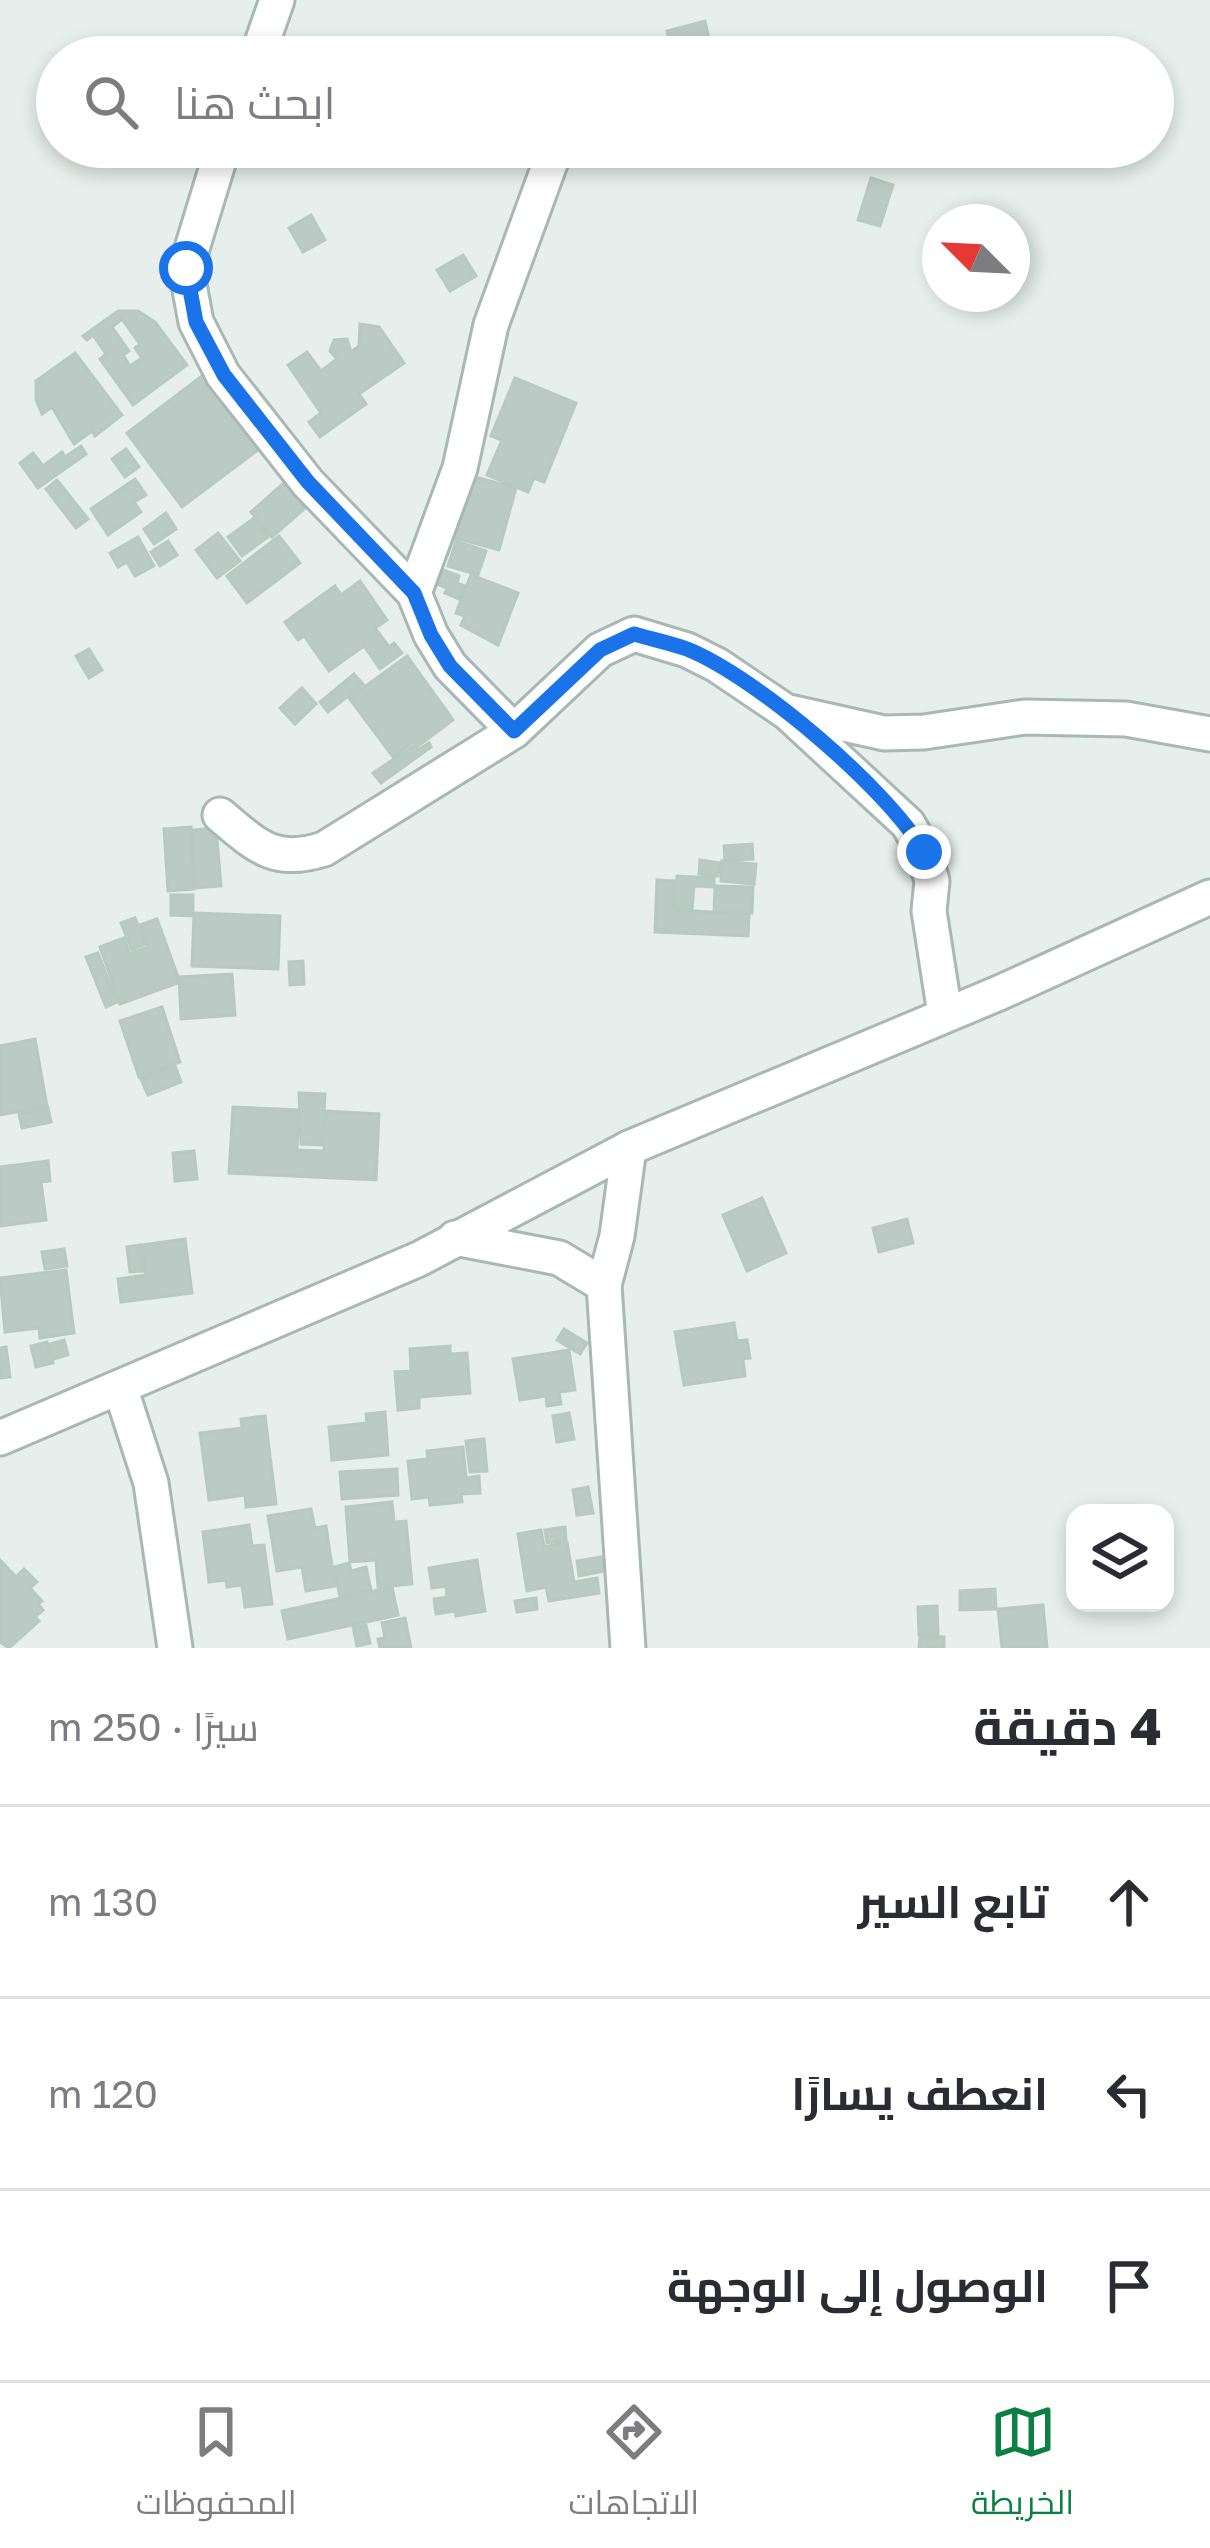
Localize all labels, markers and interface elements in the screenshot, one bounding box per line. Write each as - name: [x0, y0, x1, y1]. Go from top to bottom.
- search box: [36, 36, 1174, 168]
- icon: search: [78, 69, 144, 135]
- text: ابحث هنا: [174, 75, 336, 129]
- north arrow: [922, 204, 1030, 312]
- route start: [159, 241, 213, 295]
- route end: [897, 825, 951, 879]
- map controls: [1066, 1504, 1174, 1612]
- button: layers: [1066, 1504, 1174, 1612]
- text: 4 دقيقة: [973, 1695, 1162, 1756]
- text: سيرًا · 250 m: [48, 1703, 259, 1750]
- icon: ahead: [1096, 1869, 1162, 1935]
- text: تابع السير: [858, 1874, 1048, 1928]
- text: 130 m: [48, 1878, 158, 1925]
- icon: left: [1096, 2061, 1162, 2127]
- text: انعطف يسارًا: [791, 2066, 1048, 2120]
- text: 120 m: [48, 2070, 158, 2117]
- icon: arrive: [1096, 2253, 1162, 2319]
- text: الوصول إلى الوجهة: [667, 2258, 1048, 2312]
- tab: المحفوظات: [136, 2399, 297, 2533]
- tab: الاتجاهات: [568, 2399, 699, 2533]
- tab: الخريطة: [971, 2399, 1074, 2533]

